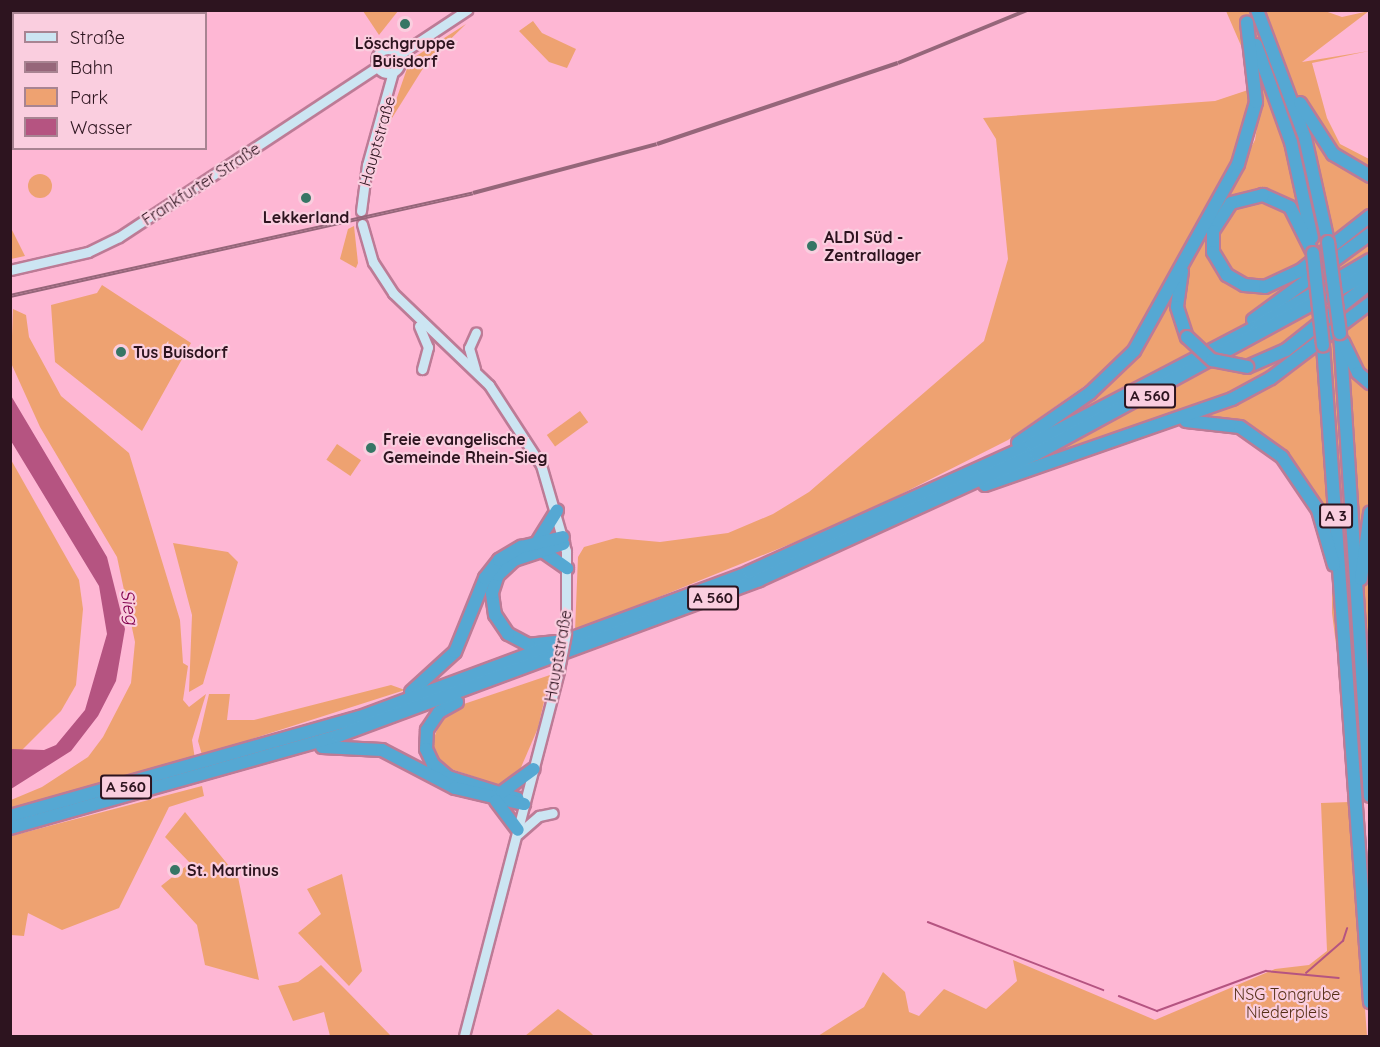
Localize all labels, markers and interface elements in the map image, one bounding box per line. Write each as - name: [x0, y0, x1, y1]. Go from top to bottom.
- legend: [12, 12, 207, 150]
- marker: Löschgruppe Buisdorf: [398, 17, 412, 31]
- text: Straße: [70, 26, 125, 49]
- place label: Löschgruppe Buisdorf: [355, 33, 455, 71]
- text: Bahn: [70, 56, 113, 79]
- text: Park: [70, 86, 108, 109]
- street label: Hauptstraße: [355, 94, 399, 188]
- text: Wasser: [70, 116, 132, 139]
- street label: Frankfurter Straße: [138, 139, 264, 229]
- marker: Lekkerland: [299, 191, 313, 205]
- place label: Lekkerland: [263, 207, 349, 227]
- place label: ALDI Süd - Zentrallager: [824, 227, 922, 265]
- marker: ALDI Süd - Zentrallager: [805, 239, 819, 253]
- place label: Tus Buisdorf: [133, 342, 228, 362]
- marker: Tus Buisdorf: [114, 345, 128, 359]
- road number: A 560: [1123, 384, 1177, 408]
- place label: Freie evangelische Gemeinde Rhein-Sieg: [383, 429, 547, 467]
- marker: Freie evangelische Gemeinde Rhein-Sieg: [364, 441, 378, 455]
- road number: A 3: [1318, 504, 1354, 528]
- road number: A 560: [686, 586, 740, 610]
- water label: Sieg: [116, 588, 142, 626]
- street label: Hauptstraße: [540, 609, 576, 703]
- road number: A 560: [99, 775, 153, 799]
- place label: St. Martinus: [187, 860, 279, 880]
- marker: St. Martinus: [168, 863, 182, 877]
- park label: NSG Tongrube Niederpleis: [1234, 984, 1340, 1022]

